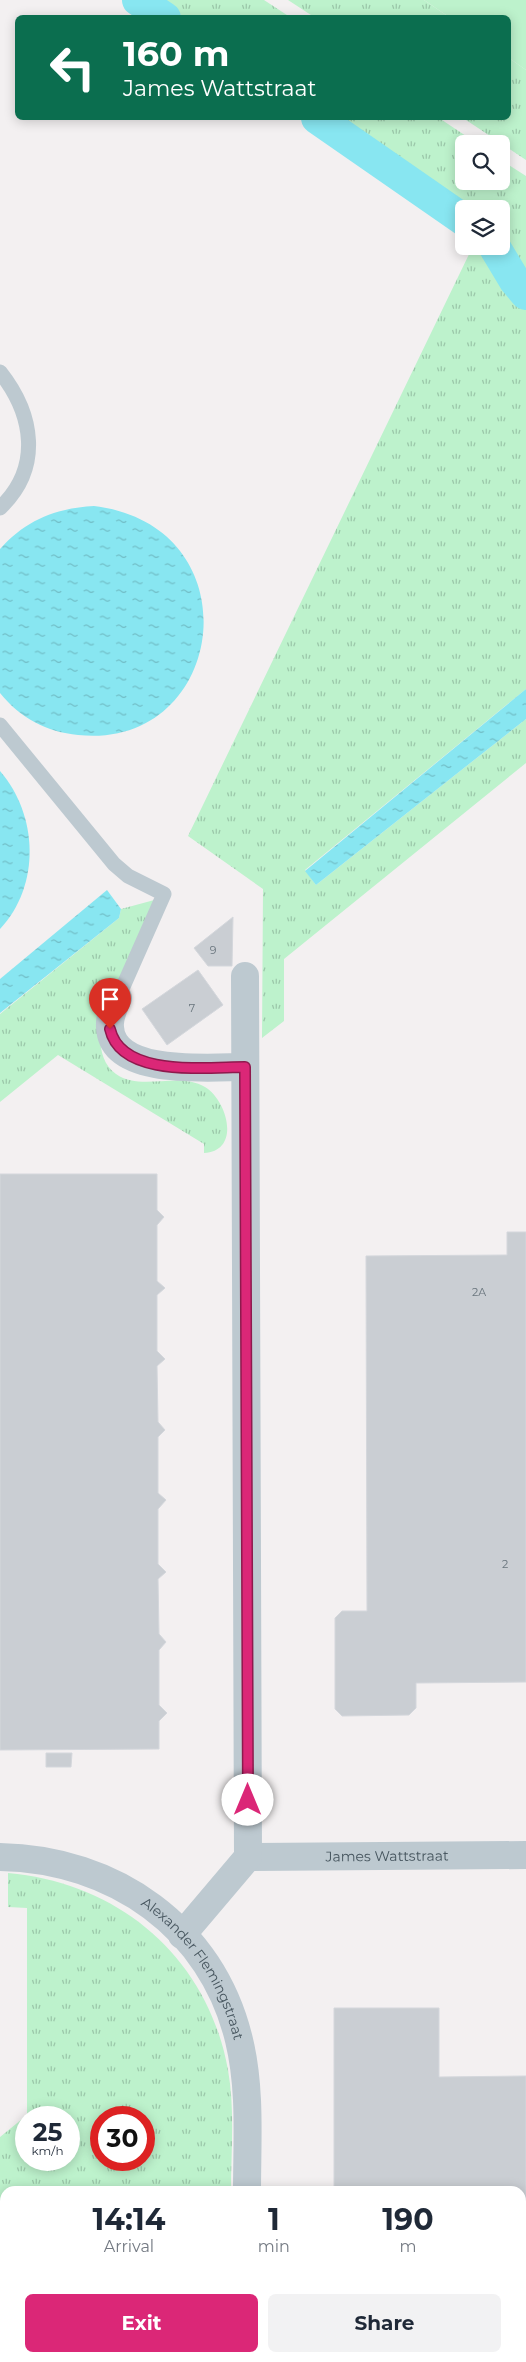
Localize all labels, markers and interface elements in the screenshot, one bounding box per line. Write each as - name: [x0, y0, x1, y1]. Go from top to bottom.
- text: 160 m: [123, 32, 229, 75]
- icon: left: [40, 35, 105, 100]
- text: James Wattstraat: [123, 75, 316, 102]
- map controls: [455, 135, 510, 255]
- button: search: [455, 135, 510, 190]
- button: layers: [455, 200, 510, 255]
- house number: 9: [210, 943, 217, 957]
- pin: [89, 978, 131, 1029]
- icon: arrive: [96, 985, 124, 1013]
- house number: 7: [189, 1001, 195, 1015]
- house number: 2A: [472, 1285, 486, 1299]
- house number: 2: [502, 1557, 508, 1571]
- position arrow: [221, 1773, 273, 1825]
- street label: James Wattstraat: [324, 1847, 449, 1865]
- street label: Alexander Flemingstraat: [138, 1893, 248, 2042]
- speed limit sign: 30: [90, 2106, 155, 2171]
- text: 25: [33, 2117, 62, 2147]
- text: km/h: [31, 2143, 64, 2158]
- text: 14:14: [92, 2201, 165, 2238]
- text: 1: [268, 2201, 280, 2238]
- text: 190: [382, 2201, 434, 2238]
- text: Arrival: [104, 2237, 154, 2256]
- text: min: [258, 2237, 290, 2256]
- text: m: [399, 2237, 416, 2256]
- button: Exit: [25, 2294, 258, 2352]
- button: Share: [268, 2294, 501, 2352]

